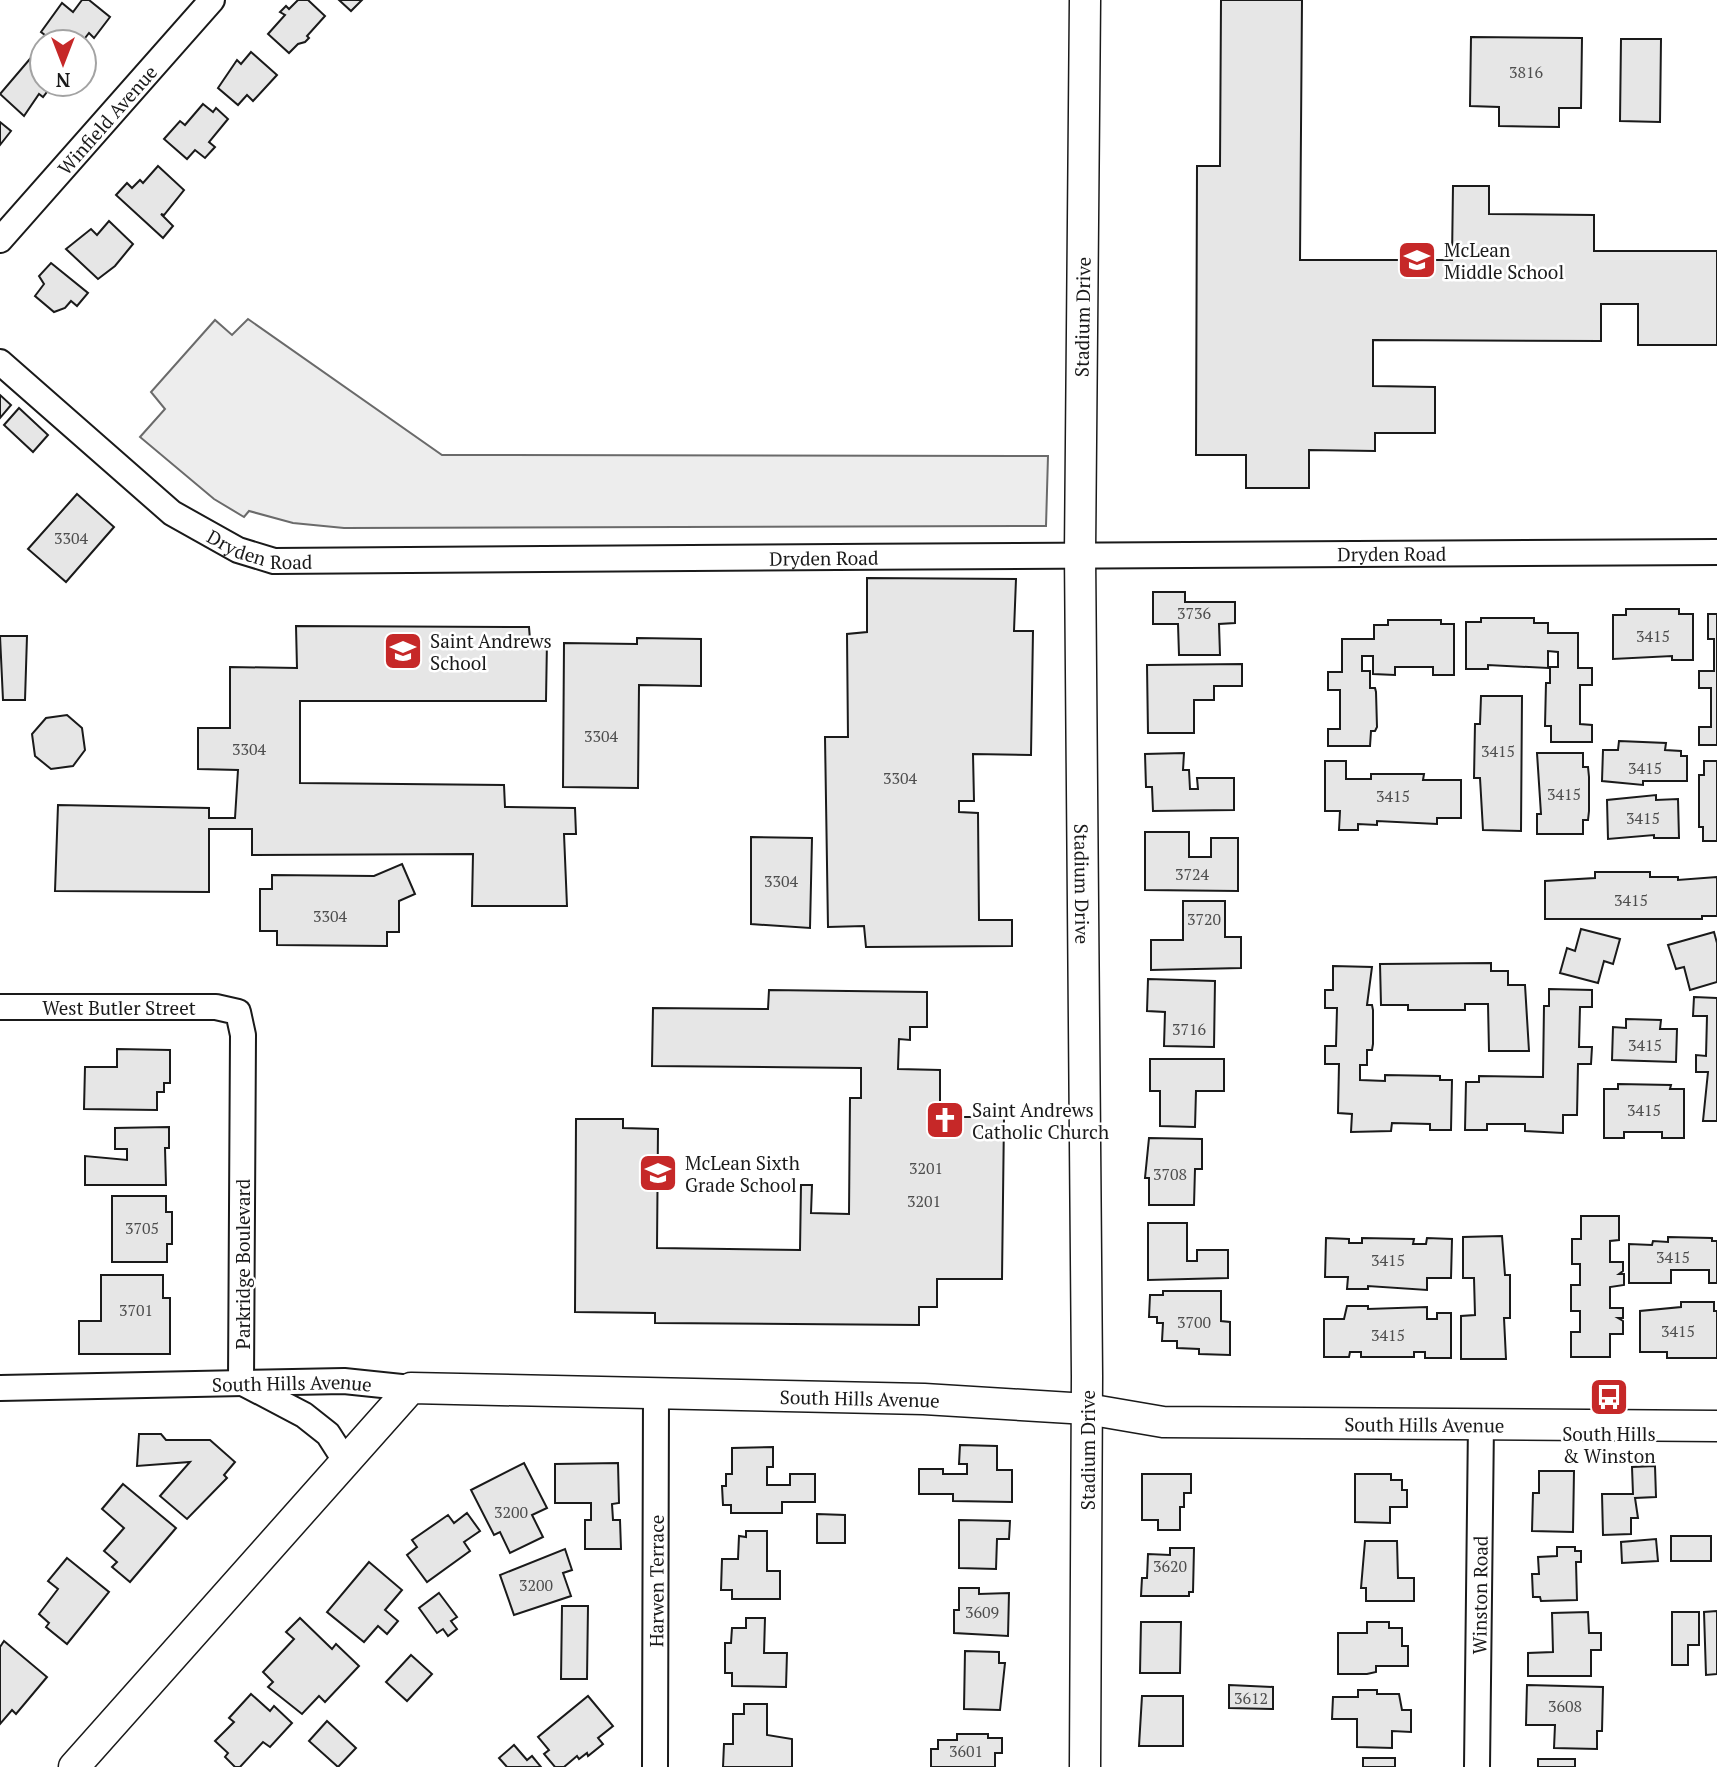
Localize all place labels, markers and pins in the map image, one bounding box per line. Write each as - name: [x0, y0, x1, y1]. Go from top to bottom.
- place label: McLean Middle School: [1444, 237, 1564, 284]
- school or university icon: McLean Middle School: [1396, 239, 1438, 281]
- place label: Saint Andrews School: [430, 628, 552, 675]
- school or university icon: Saint Andrews School: [382, 630, 424, 672]
- place label: Saint Andrews Catholic Church: [972, 1097, 1109, 1144]
- church icon: Saint Andrews Catholic Church: [924, 1099, 966, 1141]
- place label: McLean Sixth Grade School: [685, 1150, 800, 1197]
- school or university icon: McLean Sixth Grade School: [637, 1152, 679, 1194]
- bus stop icon: South Hills & Winston: [1588, 1376, 1630, 1418]
- place label: South Hills & Winston: [1562, 1421, 1656, 1468]

